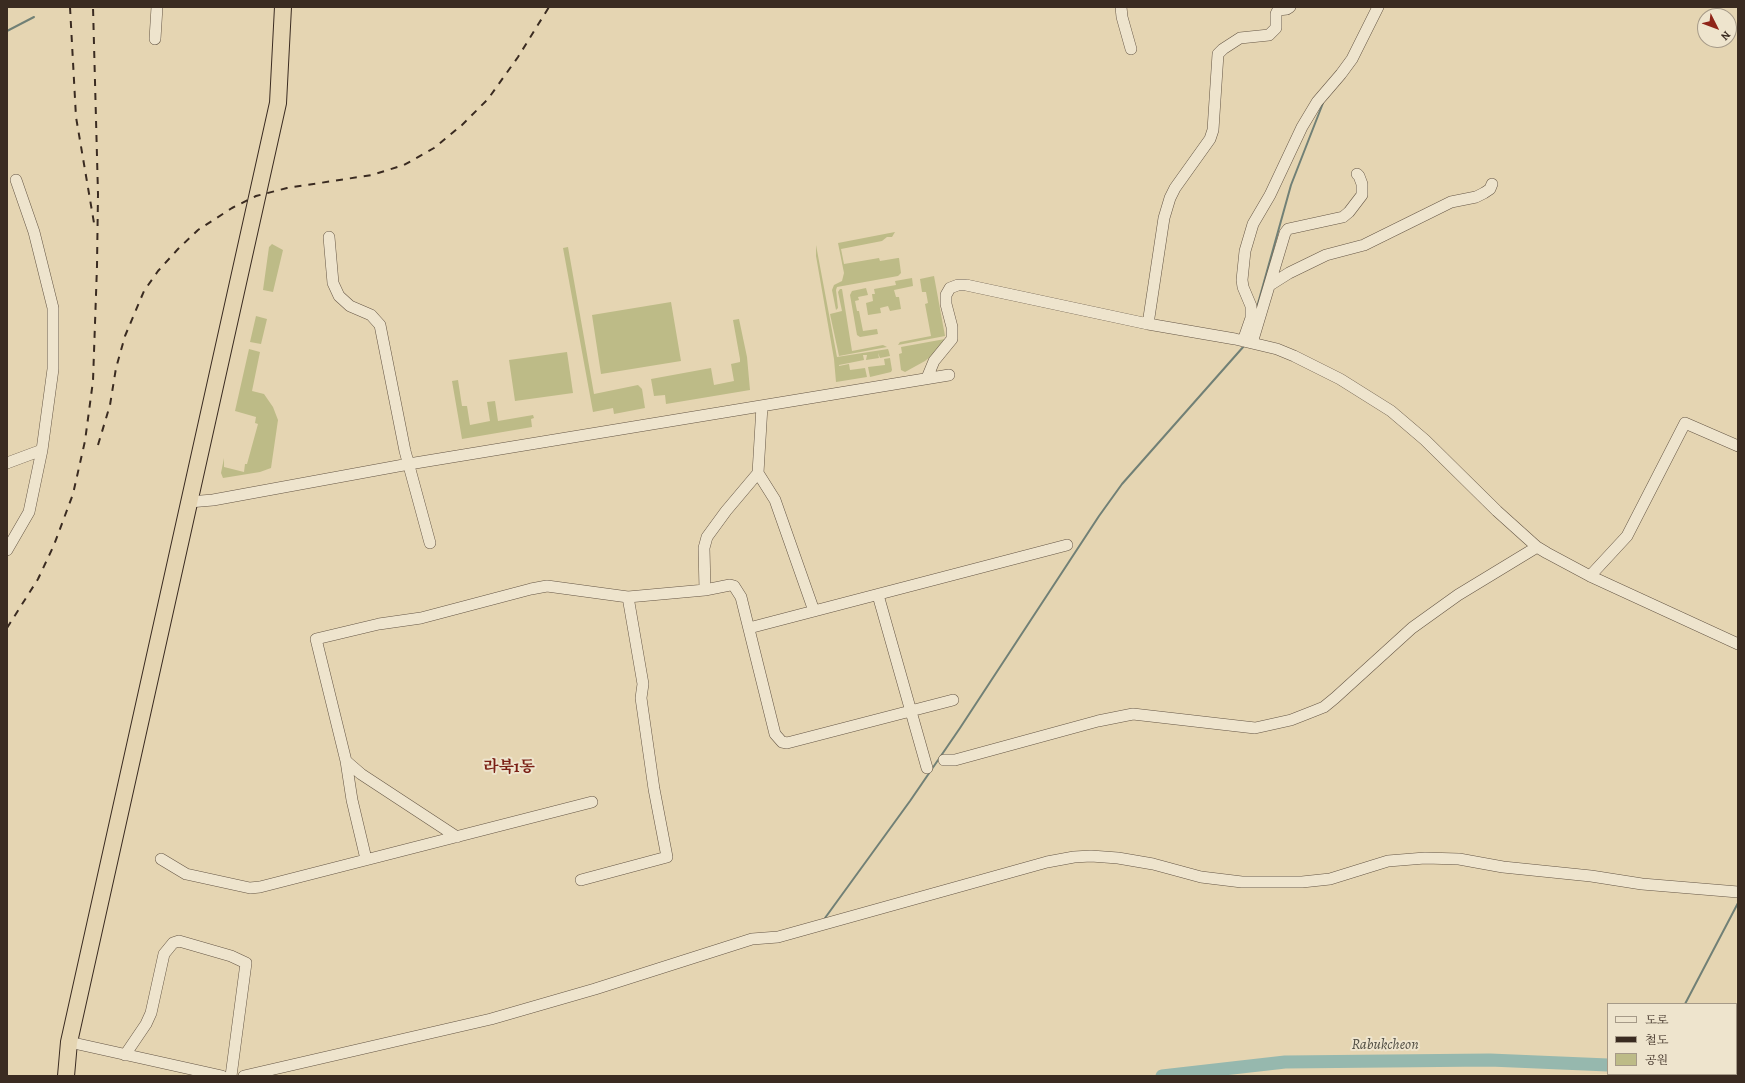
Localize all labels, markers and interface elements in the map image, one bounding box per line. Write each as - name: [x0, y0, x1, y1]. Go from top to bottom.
- north arrow: [1697, 8, 1737, 48]
- text: N: [1717, 28, 1734, 44]
- district label: 라북1동: [483, 758, 535, 778]
- legend: [1607, 1003, 1737, 1075]
- text: 도로: [1645, 1012, 1668, 1028]
- text: 철도: [1645, 1032, 1668, 1048]
- water label: Rabukcheon: [1351, 1036, 1419, 1054]
- text: 공원: [1645, 1052, 1668, 1068]

